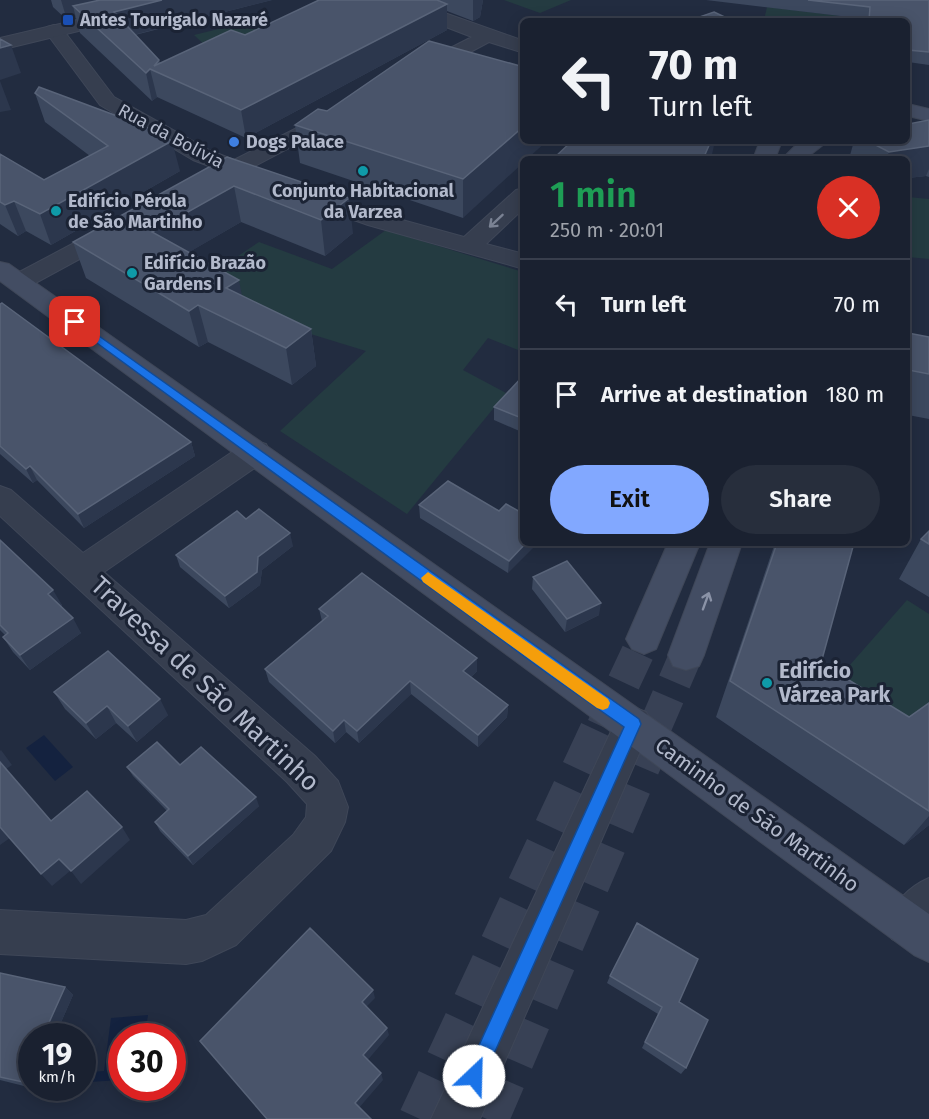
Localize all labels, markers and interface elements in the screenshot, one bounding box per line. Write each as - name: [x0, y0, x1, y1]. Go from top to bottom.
- place label: Antes Tourigalo Nazaré: [79, 9, 268, 31]
- marker: Antes Tourigalo Nazaré: [61, 13, 75, 27]
- text: 70 m: [649, 40, 738, 90]
- icon: left: [550, 42, 628, 120]
- text: Turn left: [649, 91, 752, 123]
- street label: Rua da Bolívia: [114, 99, 228, 173]
- place label: Dogs Palace: [246, 131, 344, 153]
- marker: Dogs Palace: [227, 135, 241, 149]
- marker: Conjunto Habitacional da Varzea: [356, 164, 370, 178]
- text: 1 min: [550, 173, 637, 217]
- button: close: [817, 176, 880, 239]
- place label: Conjunto Habitacional da Varzea: [272, 180, 455, 223]
- place label: Edifício Pérola de São Martinho: [68, 190, 202, 233]
- marker: Edifício Pérola de São Martinho: [49, 204, 63, 218]
- one-way arrow: [489, 213, 504, 228]
- text: 250 m · 20:01: [550, 218, 664, 242]
- place label: Edifício Brazão Gardens I: [144, 252, 266, 295]
- marker: Edifício Brazão Gardens I: [125, 266, 139, 280]
- icon: left: [550, 288, 583, 321]
- text: Turn left: [601, 291, 686, 318]
- text: 70 m: [834, 291, 880, 318]
- pin: [49, 296, 100, 347]
- icon: arrive: [58, 305, 91, 338]
- icon: arrive: [550, 378, 583, 411]
- text: Arrive at destination: [601, 381, 808, 408]
- text: 180 m: [826, 381, 884, 408]
- button: Exit: [550, 465, 709, 534]
- button: Share: [721, 465, 880, 534]
- street label: Travessa de São Martinho: [84, 570, 326, 798]
- one-way arrow: [702, 592, 713, 610]
- place label: Edifício Várzea Park: [778, 658, 891, 708]
- marker: Edifício Várzea Park: [760, 676, 774, 690]
- street label: Caminho de São Martinho: [650, 732, 864, 898]
- speed limit sign: 30: [108, 1023, 186, 1101]
- text: 19: [42, 1037, 72, 1073]
- position arrow: [442, 1044, 506, 1108]
- text: km/h: [38, 1068, 76, 1086]

